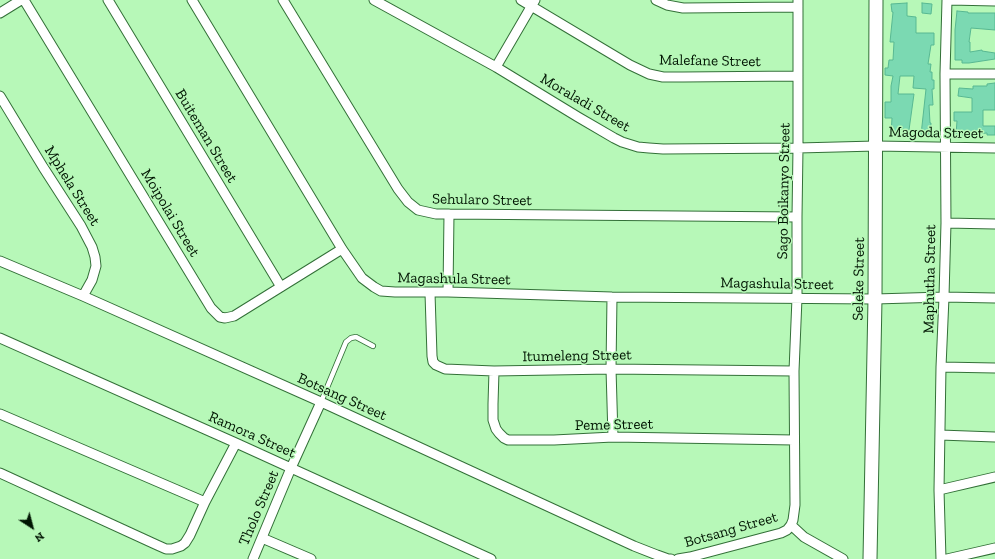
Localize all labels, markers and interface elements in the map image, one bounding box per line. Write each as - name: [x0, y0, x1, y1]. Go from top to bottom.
- street label: Malefane Street: [659, 51, 761, 71]
- street label: Moraladi Street: [537, 70, 633, 136]
- street label: Buiteman Street: [171, 86, 241, 186]
- street label: Sago Boikanyo Street: [774, 122, 794, 260]
- street label: Magoda Street: [889, 123, 983, 143]
- street label: Mphela Street: [40, 143, 104, 229]
- street label: Moipolai Street: [137, 166, 203, 260]
- street label: Sehularo Street: [432, 190, 532, 210]
- street label: Maphutha Street: [920, 224, 940, 334]
- street label: Seleke Street: [849, 237, 869, 321]
- street label: Magashula Street: [397, 269, 511, 289]
- street label: Magashula Street: [720, 274, 834, 294]
- street label: Itumeleng Street: [522, 346, 632, 366]
- street label: Botsang Street: [295, 369, 389, 425]
- street label: Ramora Street: [206, 408, 298, 462]
- street label: Peme Street: [575, 415, 653, 435]
- street label: Tholo Street: [235, 468, 283, 548]
- north arrow: [12, 507, 52, 547]
- street label: Botsang Street: [682, 508, 780, 552]
- text: N: [32, 529, 47, 545]

